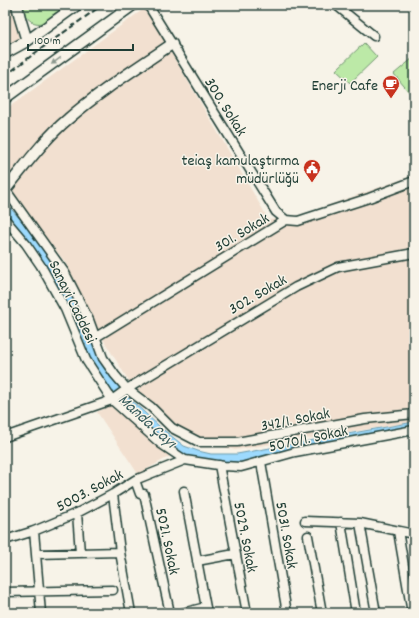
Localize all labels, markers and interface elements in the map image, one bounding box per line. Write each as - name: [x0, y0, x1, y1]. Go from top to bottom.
- scale bar: [28, 26, 133, 52]
- text: 100 m: [34, 33, 61, 50]
- one-way arrow: [51, 57, 61, 65]
- street label: 300. Sokak: [198, 73, 252, 141]
- cafe icon: Enerji Cafe: [381, 74, 401, 99]
- place label: Enerji Cafe: [312, 75, 378, 98]
- place label: teiaş kamulaştırma müdürlüğü: [182, 150, 299, 191]
- public building icon: teiaş kamulaştırma müdürlüğü: [302, 158, 322, 183]
- street label: 301. Sokak: [210, 208, 274, 259]
- street label: Sanayi Caddesi: [42, 257, 102, 347]
- street label: 302. Sokak: [225, 269, 292, 321]
- water label: Manda Çayı: [111, 389, 182, 456]
- street label: 342/1. Sokak: [259, 402, 332, 438]
- street label: 5070/1. Sokak: [267, 420, 350, 459]
- street label: 5003. Sokak: [53, 464, 128, 519]
- street label: 5029. Sokak: [226, 500, 263, 575]
- street label: 5031. Sokak: [268, 500, 303, 571]
- street label: 5021. Sokak: [148, 506, 185, 577]

